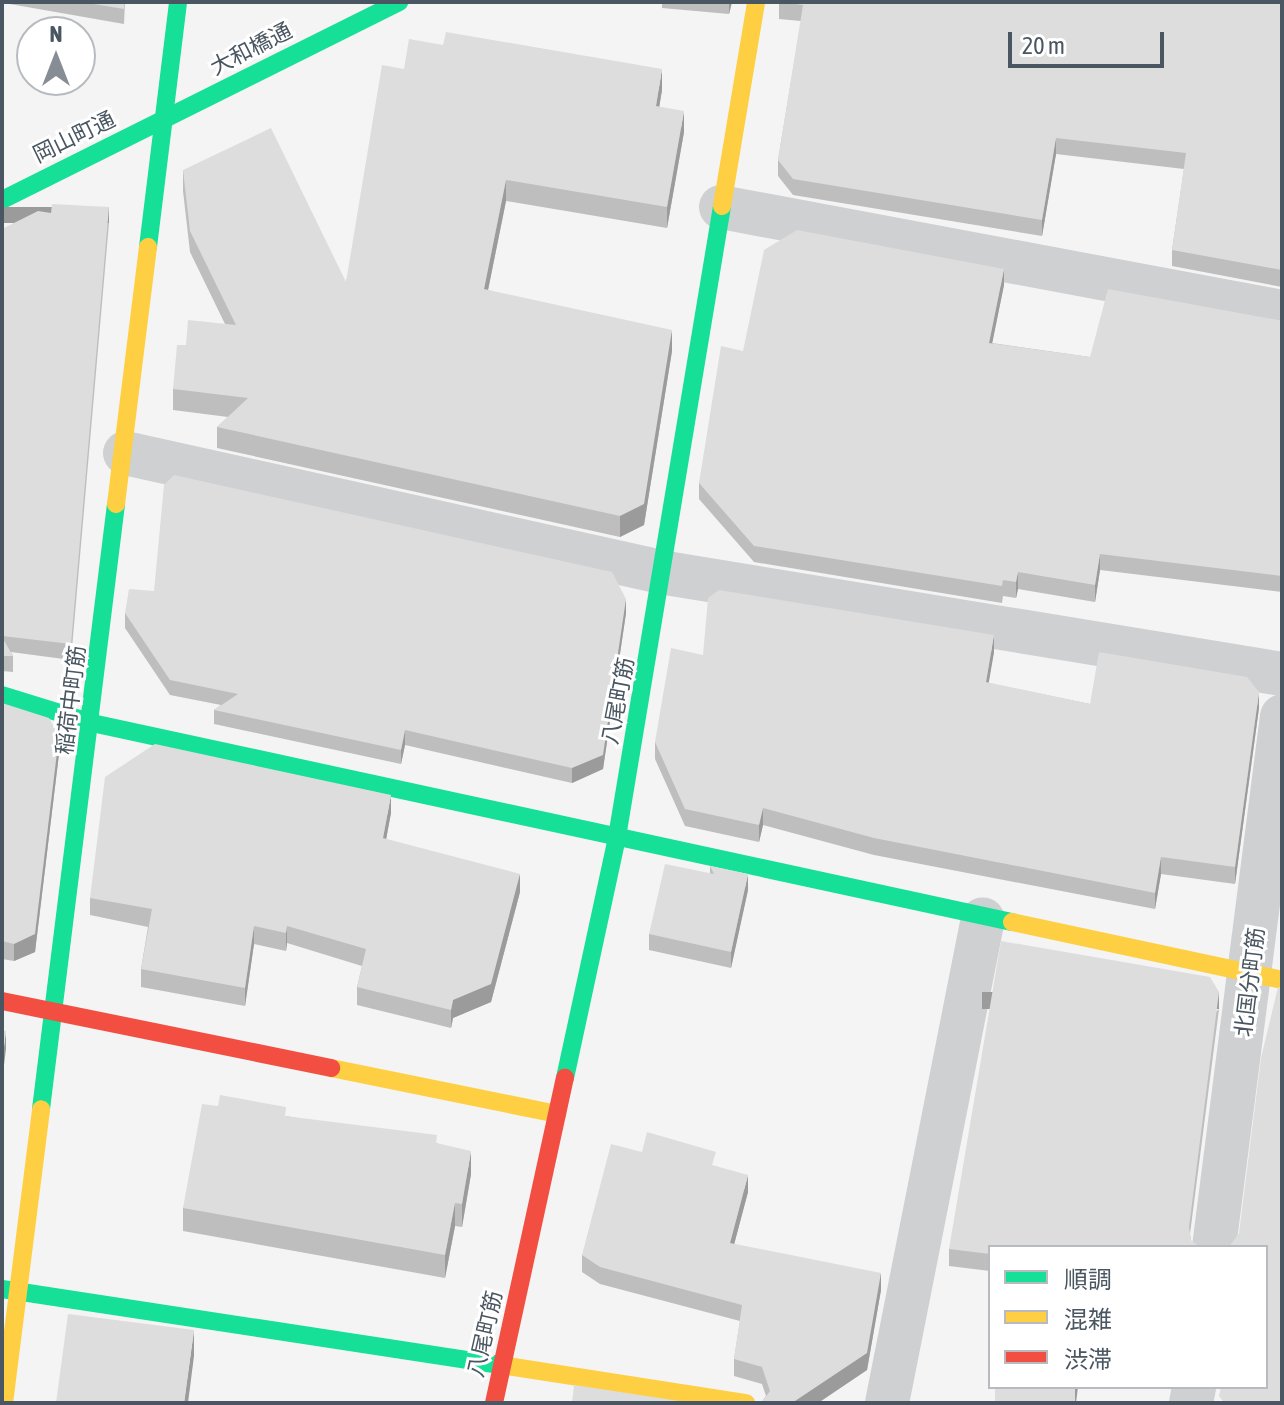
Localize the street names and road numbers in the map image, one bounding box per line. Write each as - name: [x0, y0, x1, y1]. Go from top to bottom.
- street label: 大和橋通: [206, 17, 296, 81]
- street label: 岡山町通: [29, 106, 119, 168]
- street label: 稲荷中町筋: [51, 644, 91, 756]
- street label: 八尾町筋: [597, 655, 639, 747]
- street label: 北国分町筋: [1230, 926, 1270, 1038]
- street label: 八尾町筋: [462, 1288, 508, 1380]

